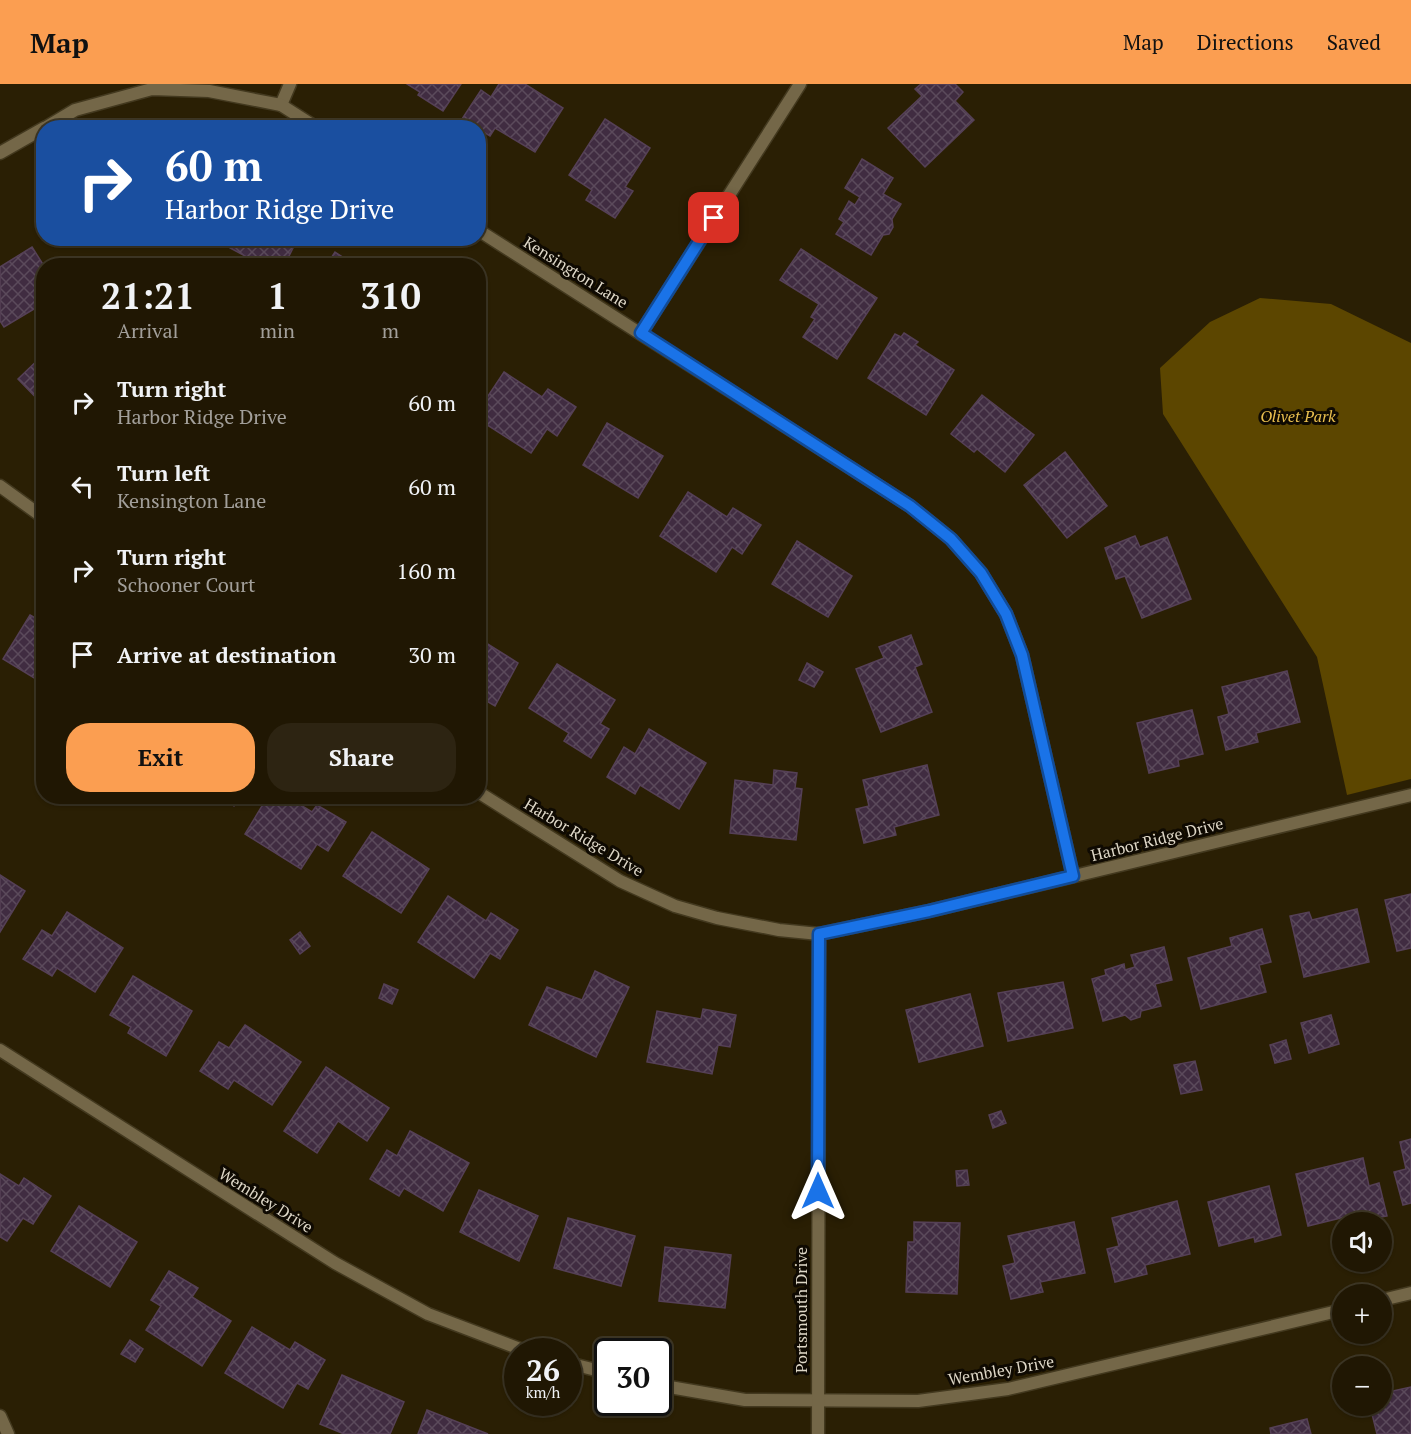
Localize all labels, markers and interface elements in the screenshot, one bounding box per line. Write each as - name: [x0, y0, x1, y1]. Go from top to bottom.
- text: Map: [30, 24, 89, 61]
- text: Map: [1123, 28, 1164, 56]
- text: Directions: [1197, 28, 1294, 56]
- text: Saved: [1327, 28, 1381, 56]
- text: 60 m: [165, 137, 263, 193]
- icon: right: [66, 144, 144, 222]
- text: Harbor Ridge Drive: [165, 191, 394, 227]
- pin: [688, 192, 739, 243]
- icon: arrive: [697, 201, 730, 234]
- street label: Kensington Lane: [520, 231, 632, 313]
- text: 21:21: [101, 272, 195, 319]
- text: 1: [267, 272, 288, 319]
- text: 310: [360, 272, 421, 319]
- text: Arrival: [117, 317, 179, 344]
- text: min: [260, 317, 295, 344]
- text: m: [382, 317, 399, 344]
- text: Turn right: [117, 374, 226, 403]
- icon: right: [66, 386, 99, 419]
- text: 60 m: [408, 388, 456, 417]
- text: Harbor Ridge Drive: [117, 403, 287, 430]
- park label: Olivet Park: [1260, 405, 1336, 427]
- text: Turn left: [117, 458, 210, 487]
- icon: left: [66, 470, 99, 503]
- text: 60 m: [408, 472, 456, 501]
- text: Kensington Lane: [117, 487, 266, 514]
- text: Turn right: [117, 542, 226, 571]
- icon: right: [66, 554, 99, 587]
- text: 160 m: [396, 556, 456, 585]
- text: Schooner Court: [117, 571, 255, 598]
- icon: arrive: [66, 638, 99, 671]
- text: Arrive at destination: [117, 640, 336, 669]
- text: 30 m: [408, 640, 456, 669]
- button: Exit: [66, 723, 255, 792]
- button: Share: [267, 723, 456, 792]
- street label: Harbor Ridge Drive: [520, 793, 648, 881]
- street label: Harbor Ridge Drive: [1088, 812, 1226, 866]
- position arrow: [786, 1159, 850, 1223]
- street label: Wembley Drive: [215, 1162, 317, 1238]
- map controls: [1332, 1212, 1392, 1416]
- button: sound: [1332, 1212, 1392, 1272]
- street label: Portsmouth Drive: [790, 1247, 812, 1373]
- button: +: [1332, 1284, 1392, 1344]
- speed limit sign: 30: [594, 1338, 672, 1416]
- text: 26: [526, 1350, 560, 1390]
- street label: Wembley Drive: [946, 1350, 1056, 1390]
- button: −: [1332, 1356, 1392, 1416]
- text: km/h: [526, 1382, 560, 1402]

